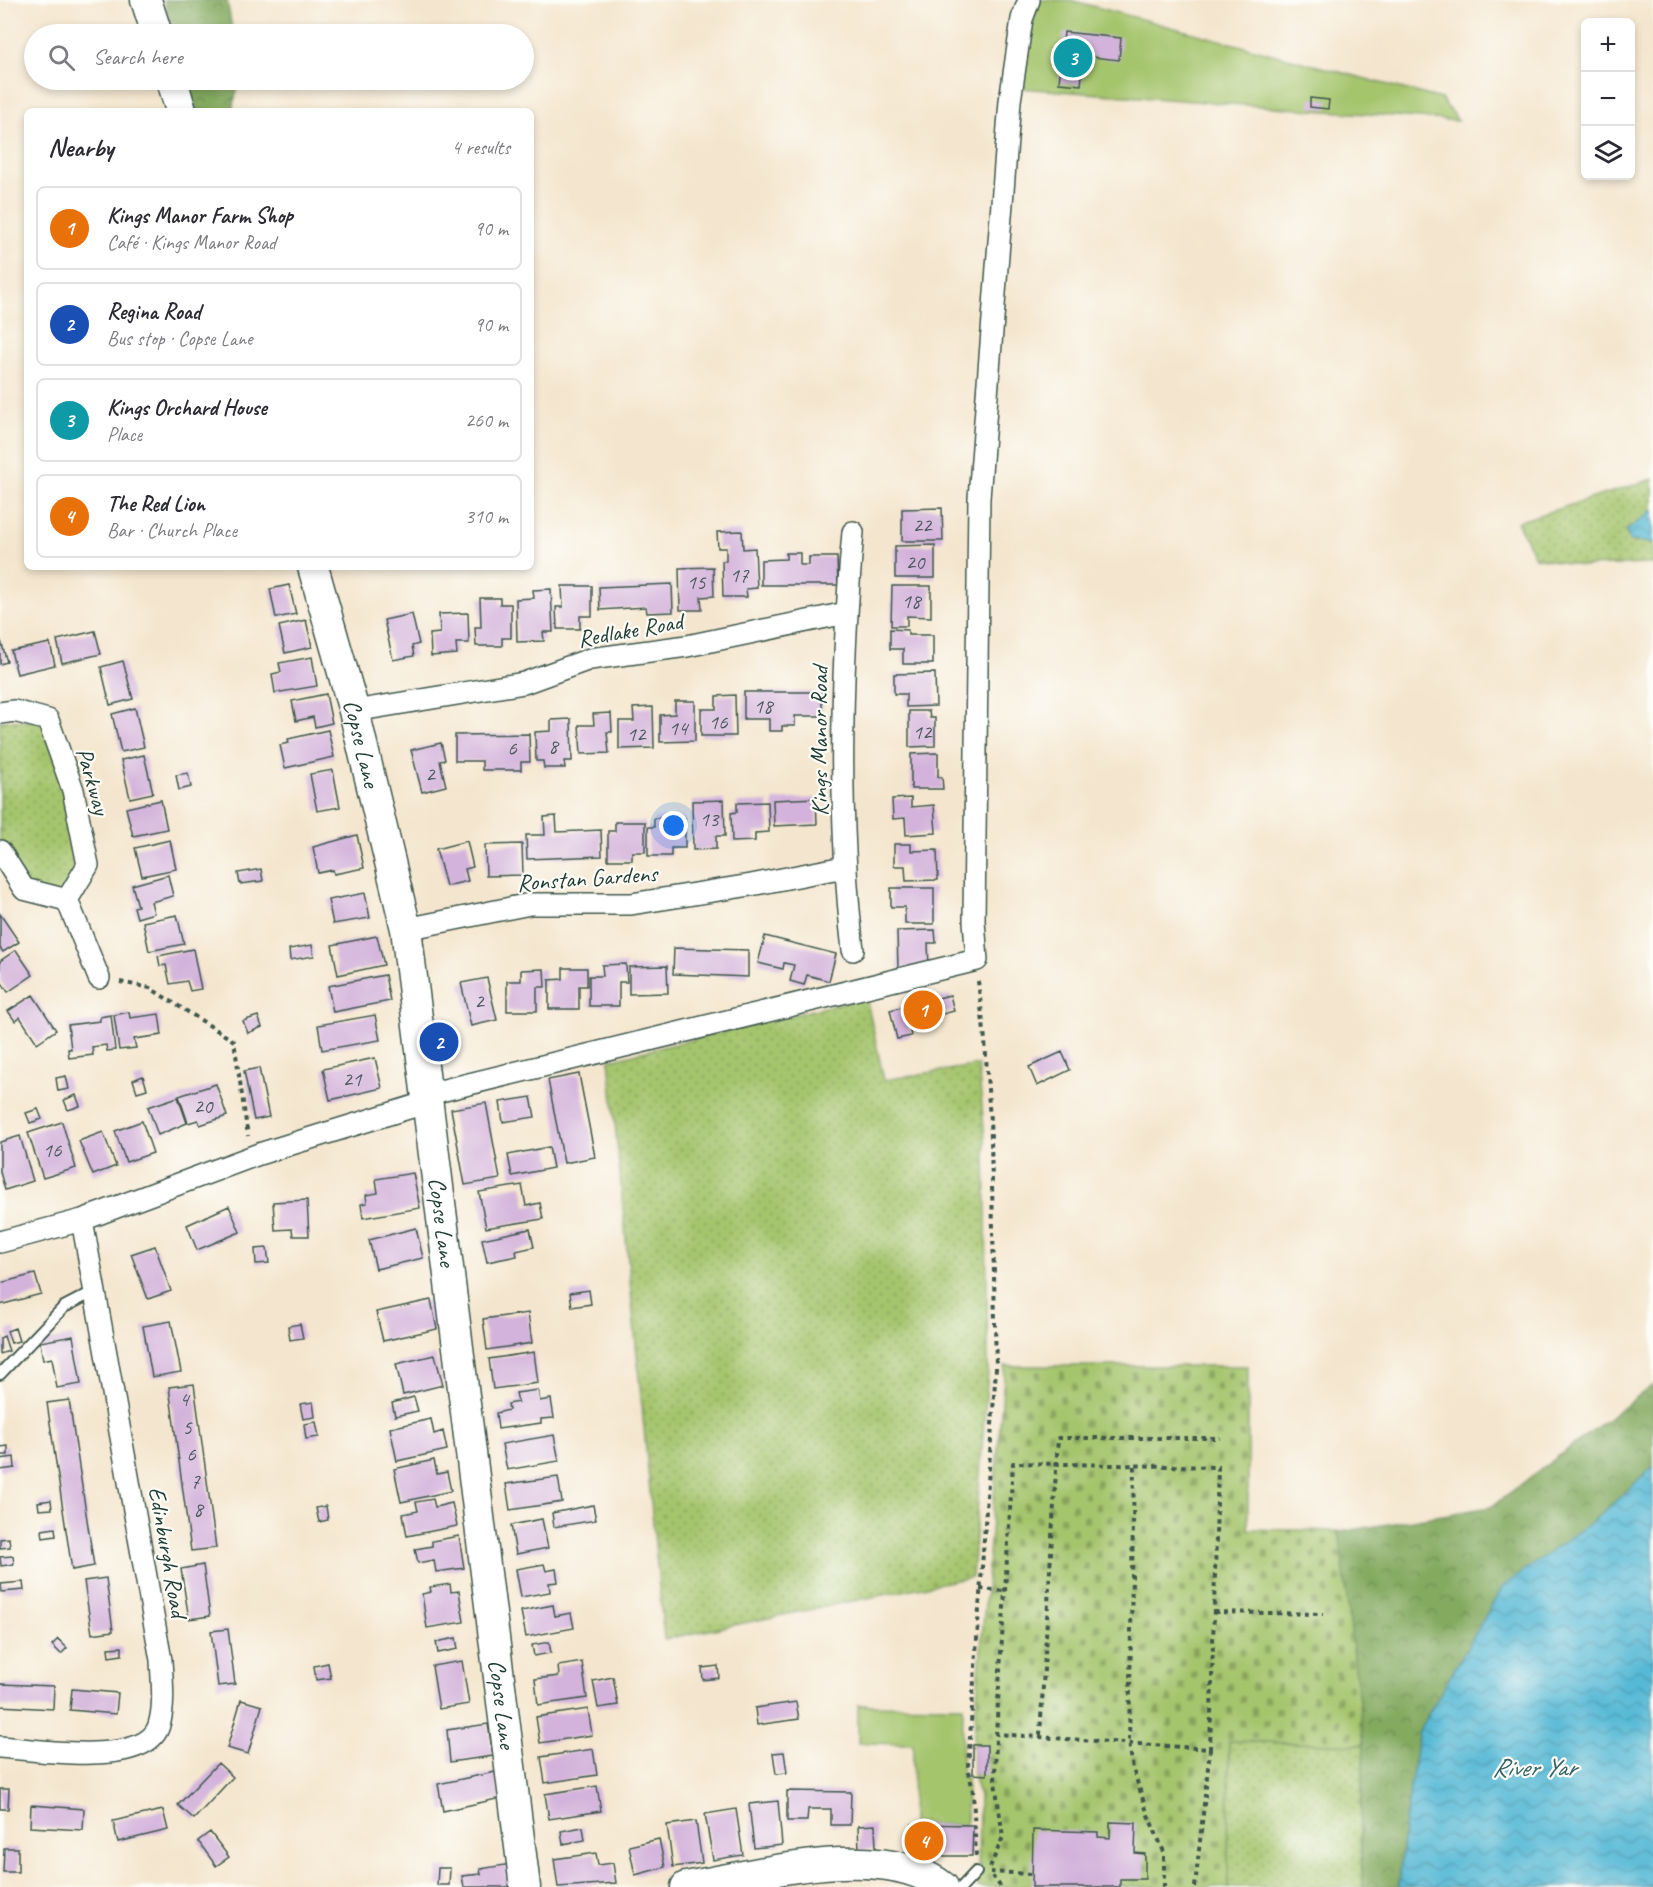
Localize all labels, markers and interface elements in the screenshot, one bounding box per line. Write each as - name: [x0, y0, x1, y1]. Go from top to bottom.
- map controls: [1581, 18, 1635, 180]
- button: +: [1581, 18, 1635, 72]
- search box: [24, 24, 534, 90]
- pin: 3: [1054, 36, 1092, 80]
- icon: search: [45, 41, 78, 74]
- text: Search here: [93, 43, 183, 71]
- button: −: [1581, 72, 1635, 126]
- button: layers: [1581, 126, 1635, 180]
- text: Nearby: [48, 131, 113, 164]
- text: 4 results: [451, 135, 510, 160]
- text: Kings Manor Farm Shop: [107, 202, 293, 230]
- text: 1: [65, 216, 74, 241]
- text: 90 m: [474, 216, 508, 241]
- text: Café · Kings Manor Road: [107, 230, 276, 255]
- text: Regina Road: [107, 298, 201, 326]
- text: 2: [65, 312, 74, 337]
- text: 90 m: [474, 312, 508, 337]
- text: Bus stop · Copse Lane: [107, 326, 252, 351]
- text: Kings Orchard House: [107, 394, 267, 422]
- text: 3: [65, 408, 74, 433]
- text: 260 m: [465, 408, 508, 433]
- text: Place: [107, 422, 142, 447]
- text: The Red Lion: [107, 490, 205, 518]
- text: 4: [65, 504, 74, 529]
- text: 310 m: [465, 504, 508, 529]
- house number: 22: [913, 512, 933, 538]
- text: Bar · Church Place: [107, 518, 237, 543]
- house number: 20: [906, 549, 926, 575]
- house number: 17: [730, 562, 750, 588]
- house number: 15: [687, 569, 707, 595]
- house number: 18: [902, 588, 923, 614]
- street label: Redlake Road: [575, 605, 688, 654]
- street label: Kings Manor Road: [804, 663, 834, 816]
- house number: 18: [754, 693, 775, 719]
- street label: Copse Lane: [336, 696, 387, 792]
- house number: 16: [709, 709, 728, 735]
- house number: 14: [669, 715, 690, 741]
- house number: 12: [913, 719, 933, 745]
- house number: 12: [627, 721, 647, 747]
- house number: 8: [548, 733, 560, 759]
- house number: 6: [507, 735, 517, 761]
- street label: Parkway: [69, 744, 117, 820]
- house number: 2: [425, 761, 436, 787]
- house number: 13: [700, 806, 720, 832]
- your location: [659, 811, 688, 840]
- street label: Ronstan Gardens: [516, 858, 660, 898]
- house number: 2: [474, 988, 485, 1014]
- pin: 1: [904, 988, 942, 1032]
- pin: 2: [420, 1020, 458, 1064]
- house number: 21: [343, 1066, 363, 1092]
- house number: 20: [194, 1093, 214, 1119]
- house number: 16: [43, 1137, 62, 1163]
- street label: Copse Lane: [422, 1176, 463, 1270]
- house number: 4: [179, 1386, 191, 1412]
- house number: 5: [182, 1414, 193, 1440]
- house number: 6: [186, 1441, 196, 1467]
- house number: 7: [190, 1468, 201, 1494]
- street label: Edinburgh Road: [142, 1485, 195, 1623]
- house number: 8: [193, 1496, 205, 1522]
- street label: Copse Lane: [482, 1658, 523, 1753]
- water label: River Yar: [1492, 1751, 1580, 1784]
- pin: 4: [904, 1818, 944, 1864]

